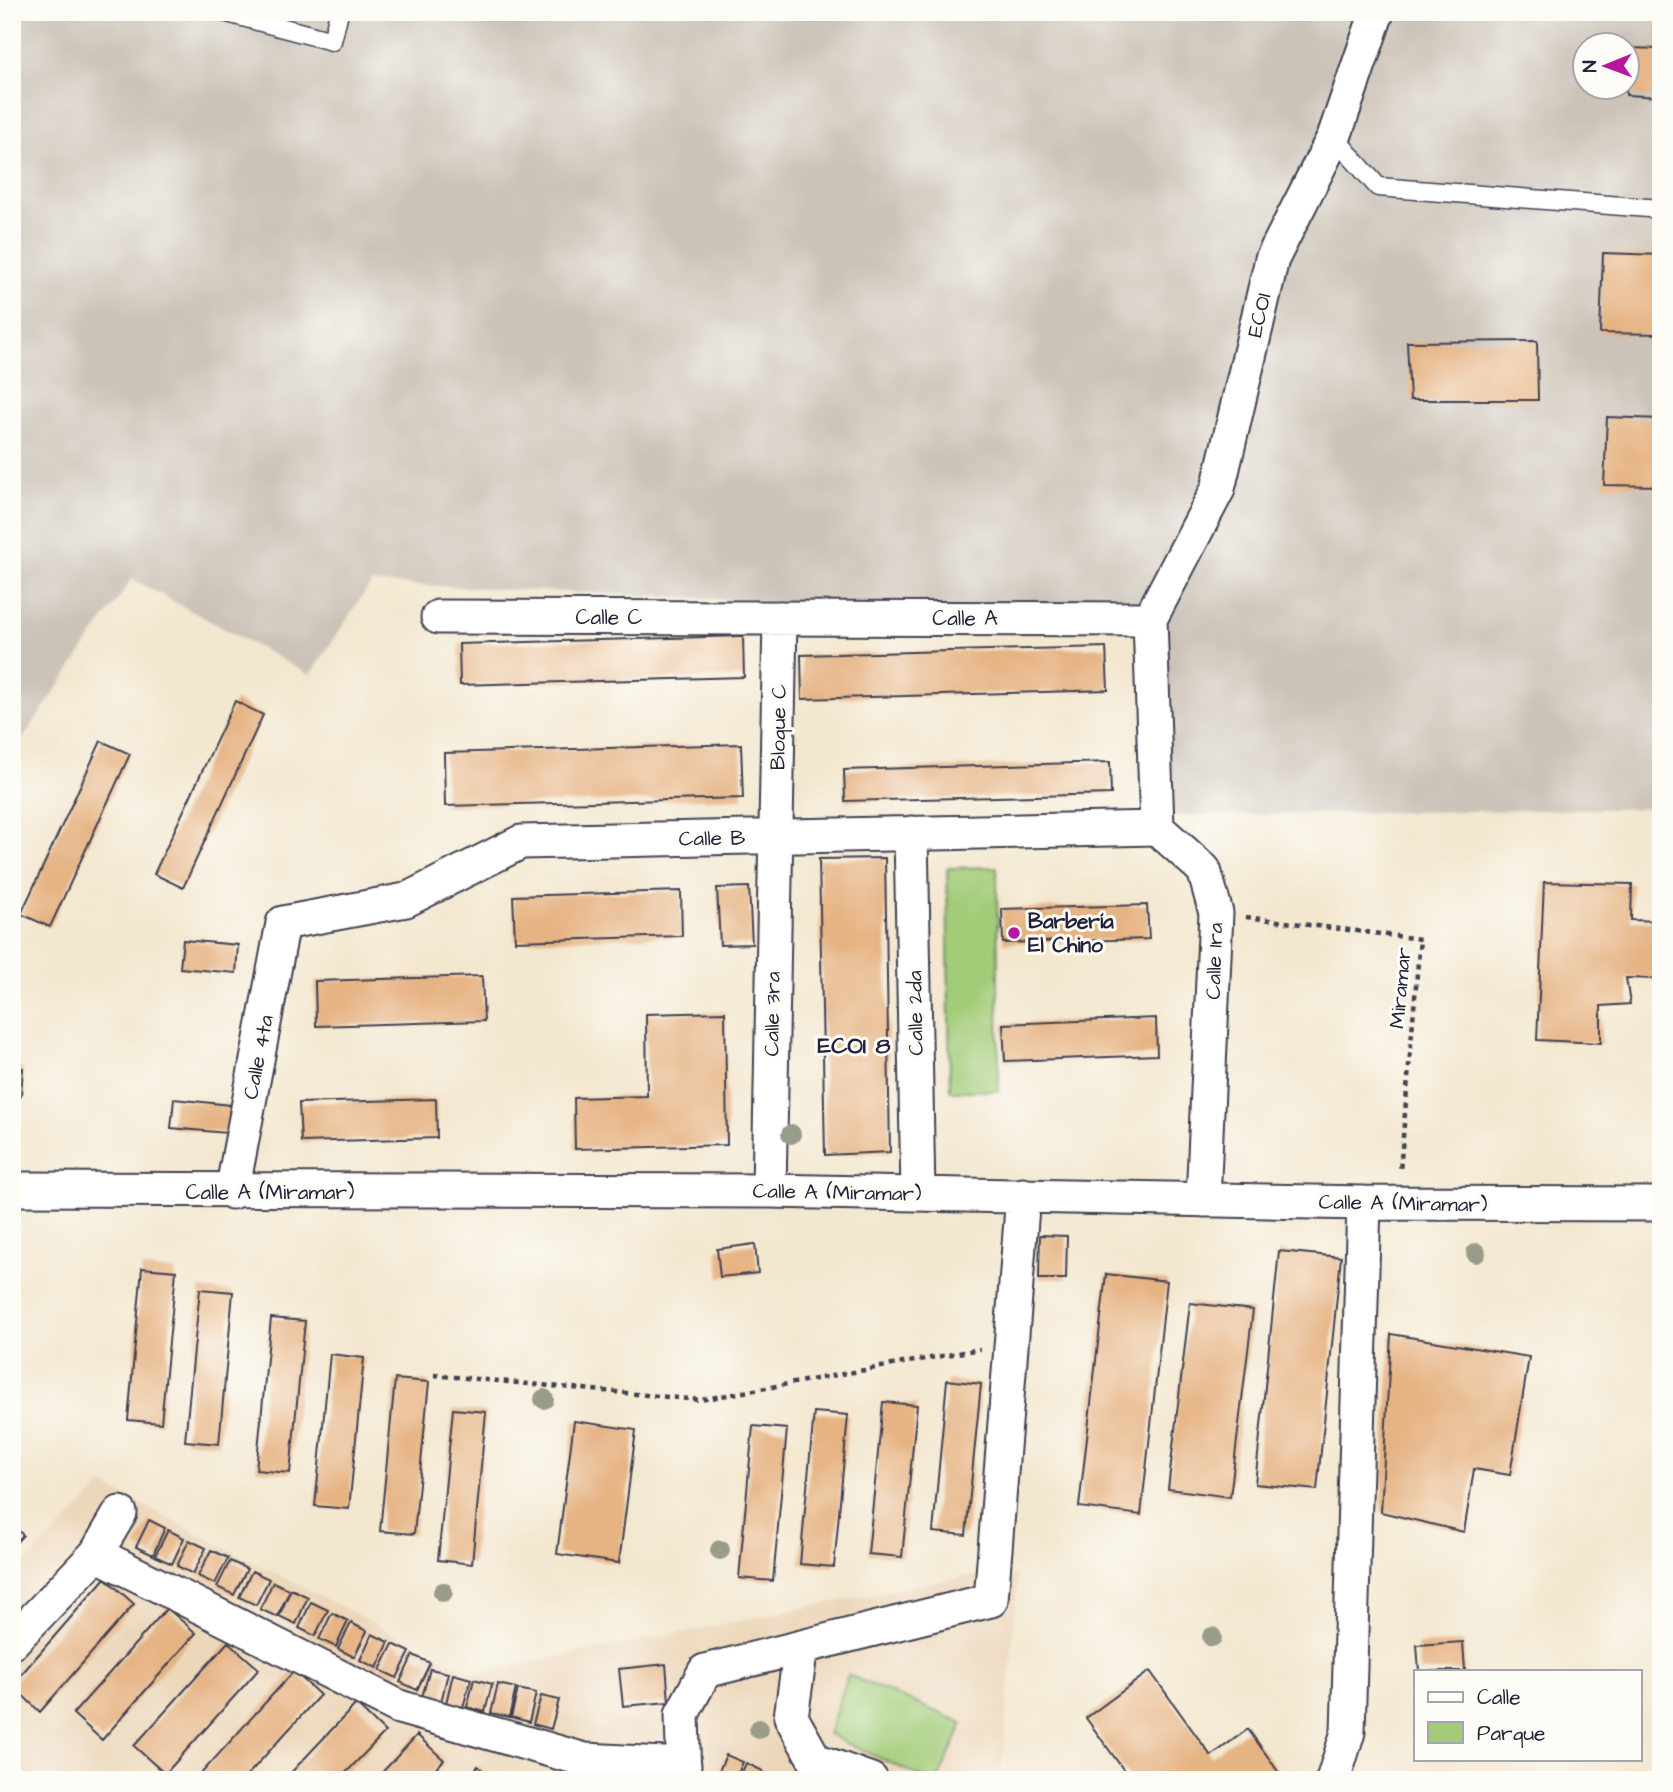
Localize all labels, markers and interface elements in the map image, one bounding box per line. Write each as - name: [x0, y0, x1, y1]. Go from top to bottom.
- north arrow: [1572, 32, 1642, 102]
- text: N: [1577, 60, 1604, 72]
- street label: ECOI: [1240, 290, 1279, 340]
- street label: Calle C: [576, 603, 643, 632]
- street label: Calle A: [932, 604, 998, 633]
- street label: Bloque C: [763, 684, 794, 770]
- street label: Calle B: [678, 823, 746, 854]
- place label: Barbería El Chino: [1028, 907, 1114, 960]
- street label: Calle 1ra: [1199, 922, 1230, 1000]
- marker: Barbería El Chino: [1006, 925, 1022, 941]
- street label: Miramar: [1383, 946, 1419, 1030]
- street label: Calle 2da: [900, 970, 931, 1056]
- street label: Calle 3ra: [757, 971, 788, 1057]
- street label: Calle 4ta: [236, 1012, 281, 1102]
- district label: ECOI 8: [818, 1030, 891, 1062]
- street label: Calle A (Miramar): [752, 1177, 922, 1208]
- street label: Calle A (Miramar): [186, 1178, 354, 1207]
- street label: Calle A (Miramar): [1318, 1188, 1488, 1219]
- legend: [1414, 1670, 1642, 1760]
- text: Calle: [1477, 1683, 1521, 1712]
- text: Parque: [1477, 1719, 1545, 1748]

